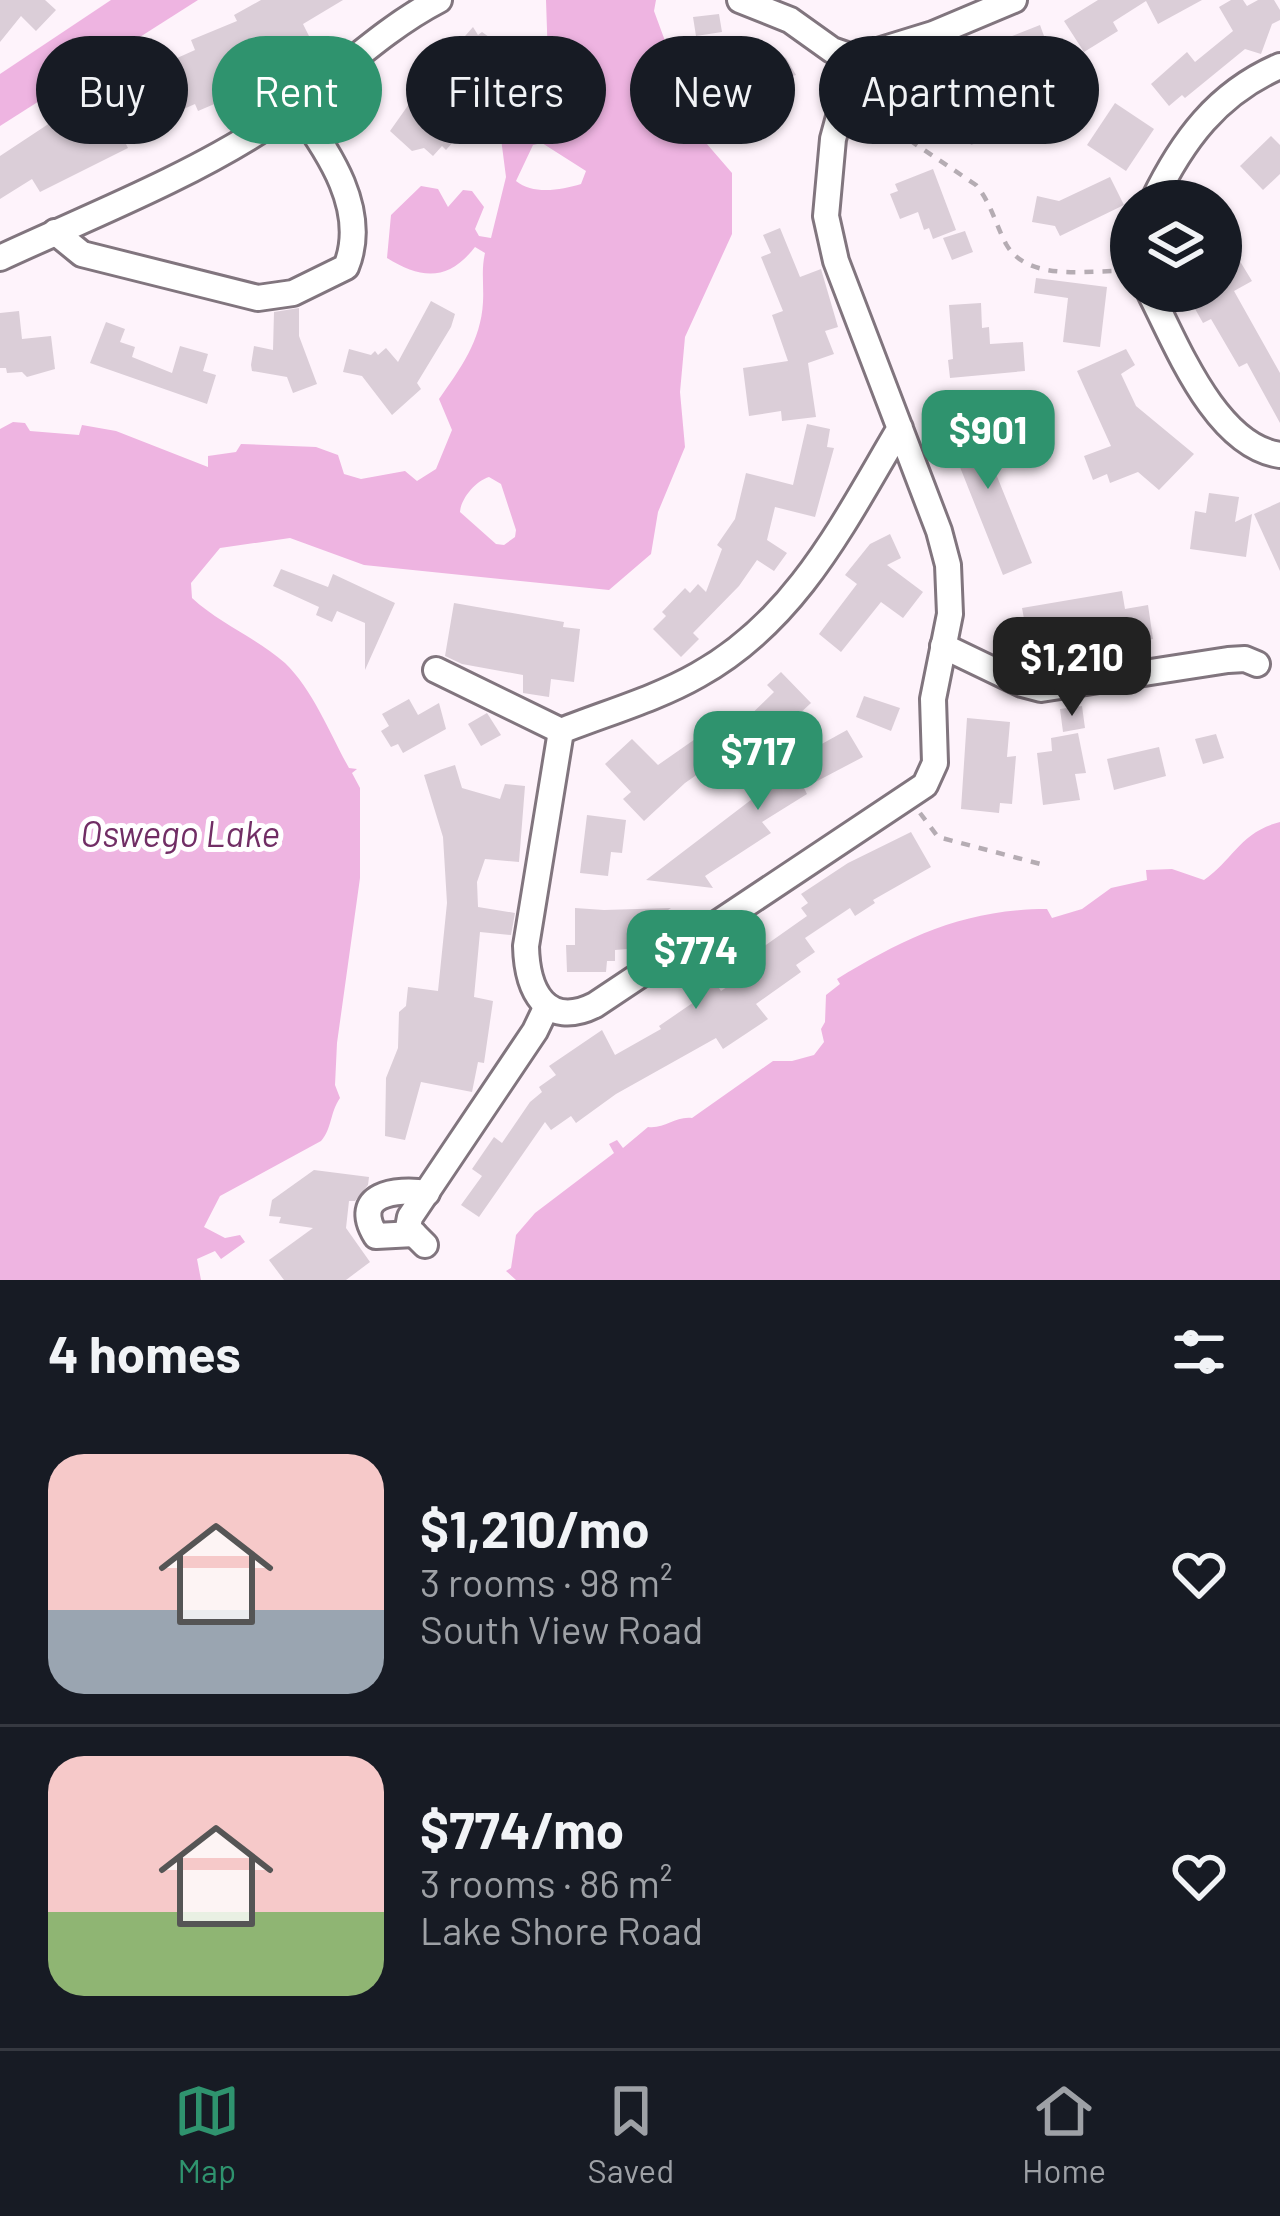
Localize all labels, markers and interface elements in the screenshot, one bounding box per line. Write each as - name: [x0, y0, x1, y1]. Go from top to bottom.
- chip: Buy: [36, 36, 188, 144]
- chip: Rent: [212, 36, 382, 144]
- chip: Filters: [406, 36, 606, 144]
- chip: New: [630, 36, 795, 144]
- chip: Apartment: [819, 36, 1099, 144]
- map controls: [1110, 180, 1242, 312]
- button: layers: [1110, 180, 1242, 312]
- pin: $901: [917, 390, 1059, 492]
- text: $901: [949, 405, 1027, 452]
- pin: $1,210: [974, 617, 1170, 719]
- text: $1,210: [1020, 632, 1124, 679]
- pin: $717: [687, 711, 829, 813]
- text: $717: [720, 726, 796, 773]
- water label: Oswego Lake: [80, 811, 280, 854]
- pin: $774: [625, 910, 767, 1012]
- text: $774: [654, 925, 738, 972]
- icon: filters: [1166, 1319, 1232, 1385]
- text: 4 homes: [48, 1322, 241, 1383]
- text: $1,210/mo: [420, 1497, 650, 1558]
- icon: home: [144, 1502, 288, 1646]
- icon: heart: [1166, 1541, 1232, 1607]
- text: 3 rooms · 98 m²: [420, 1558, 673, 1605]
- text: South View Road: [420, 1605, 703, 1652]
- text: $774/mo: [420, 1798, 624, 1859]
- icon: home: [144, 1804, 288, 1948]
- icon: heart: [1166, 1843, 1232, 1909]
- text: 3 rooms · 86 m²: [420, 1859, 672, 1906]
- text: Lake Shore Road: [420, 1906, 703, 1953]
- tab: Map: [174, 2078, 240, 2190]
- tab: Saved: [588, 2078, 674, 2190]
- tab: Home: [1022, 2078, 1106, 2190]

